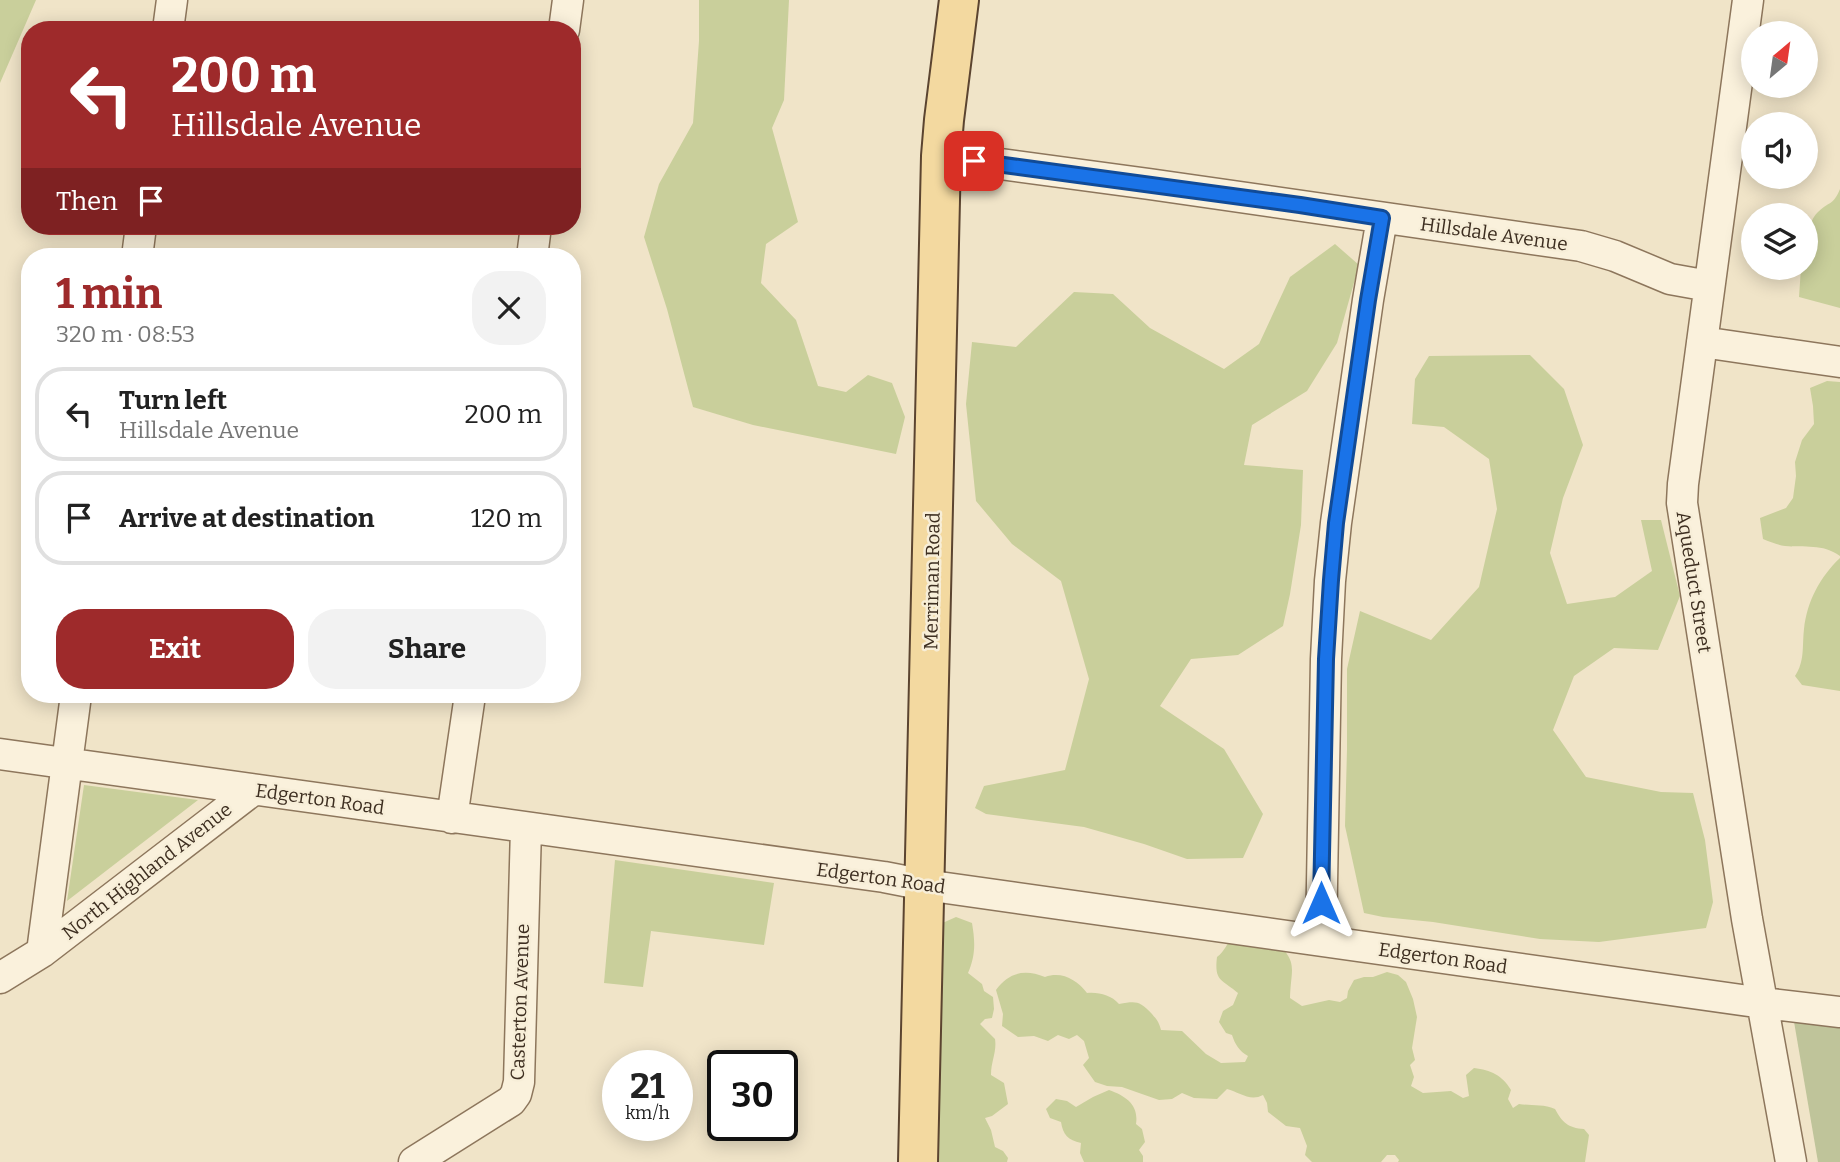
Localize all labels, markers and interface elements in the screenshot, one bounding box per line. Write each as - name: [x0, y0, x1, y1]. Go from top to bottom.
- north arrow: [1741, 21, 1818, 98]
- map controls: [1741, 21, 1818, 280]
- text: 200 m: [171, 46, 316, 105]
- icon: left: [56, 49, 147, 140]
- text: Hillsdale Avenue: [171, 106, 421, 144]
- button: sound: [1741, 112, 1818, 189]
- pin: [944, 131, 1004, 191]
- icon: arrive: [955, 142, 993, 180]
- icon: arrive: [132, 182, 170, 220]
- text: Then: [56, 186, 118, 217]
- button: layers: [1741, 203, 1818, 280]
- street label: Hillsdale Avenue: [1419, 212, 1569, 256]
- text: 1 min: [56, 269, 162, 319]
- button: close: [472, 271, 546, 345]
- text: 320 m · 08:53: [56, 320, 195, 348]
- text: Turn left: [119, 385, 227, 416]
- icon: left: [60, 395, 98, 433]
- text: 200 m: [465, 399, 542, 430]
- text: Hillsdale Avenue: [119, 416, 299, 444]
- icon: arrive: [60, 499, 98, 537]
- text: Arrive at destination: [119, 503, 374, 534]
- text: 120 m: [471, 503, 542, 534]
- street label: Aqueduct Street: [1671, 510, 1717, 655]
- street label: Merriman Road: [919, 512, 945, 650]
- button: Exit: [56, 609, 294, 689]
- button: Share: [308, 609, 546, 689]
- street label: Edgerton Road: [254, 779, 386, 819]
- street label: North Highland Avenue: [58, 798, 236, 944]
- street label: Edgerton Road: [815, 858, 947, 898]
- position arrow: [1284, 866, 1358, 940]
- street label: Casterton Avenue: [506, 923, 534, 1081]
- street label: Edgerton Road: [1377, 938, 1509, 978]
- speed limit sign: 30: [707, 1050, 798, 1141]
- text: 21: [630, 1065, 665, 1107]
- text: km/h: [625, 1102, 670, 1124]

